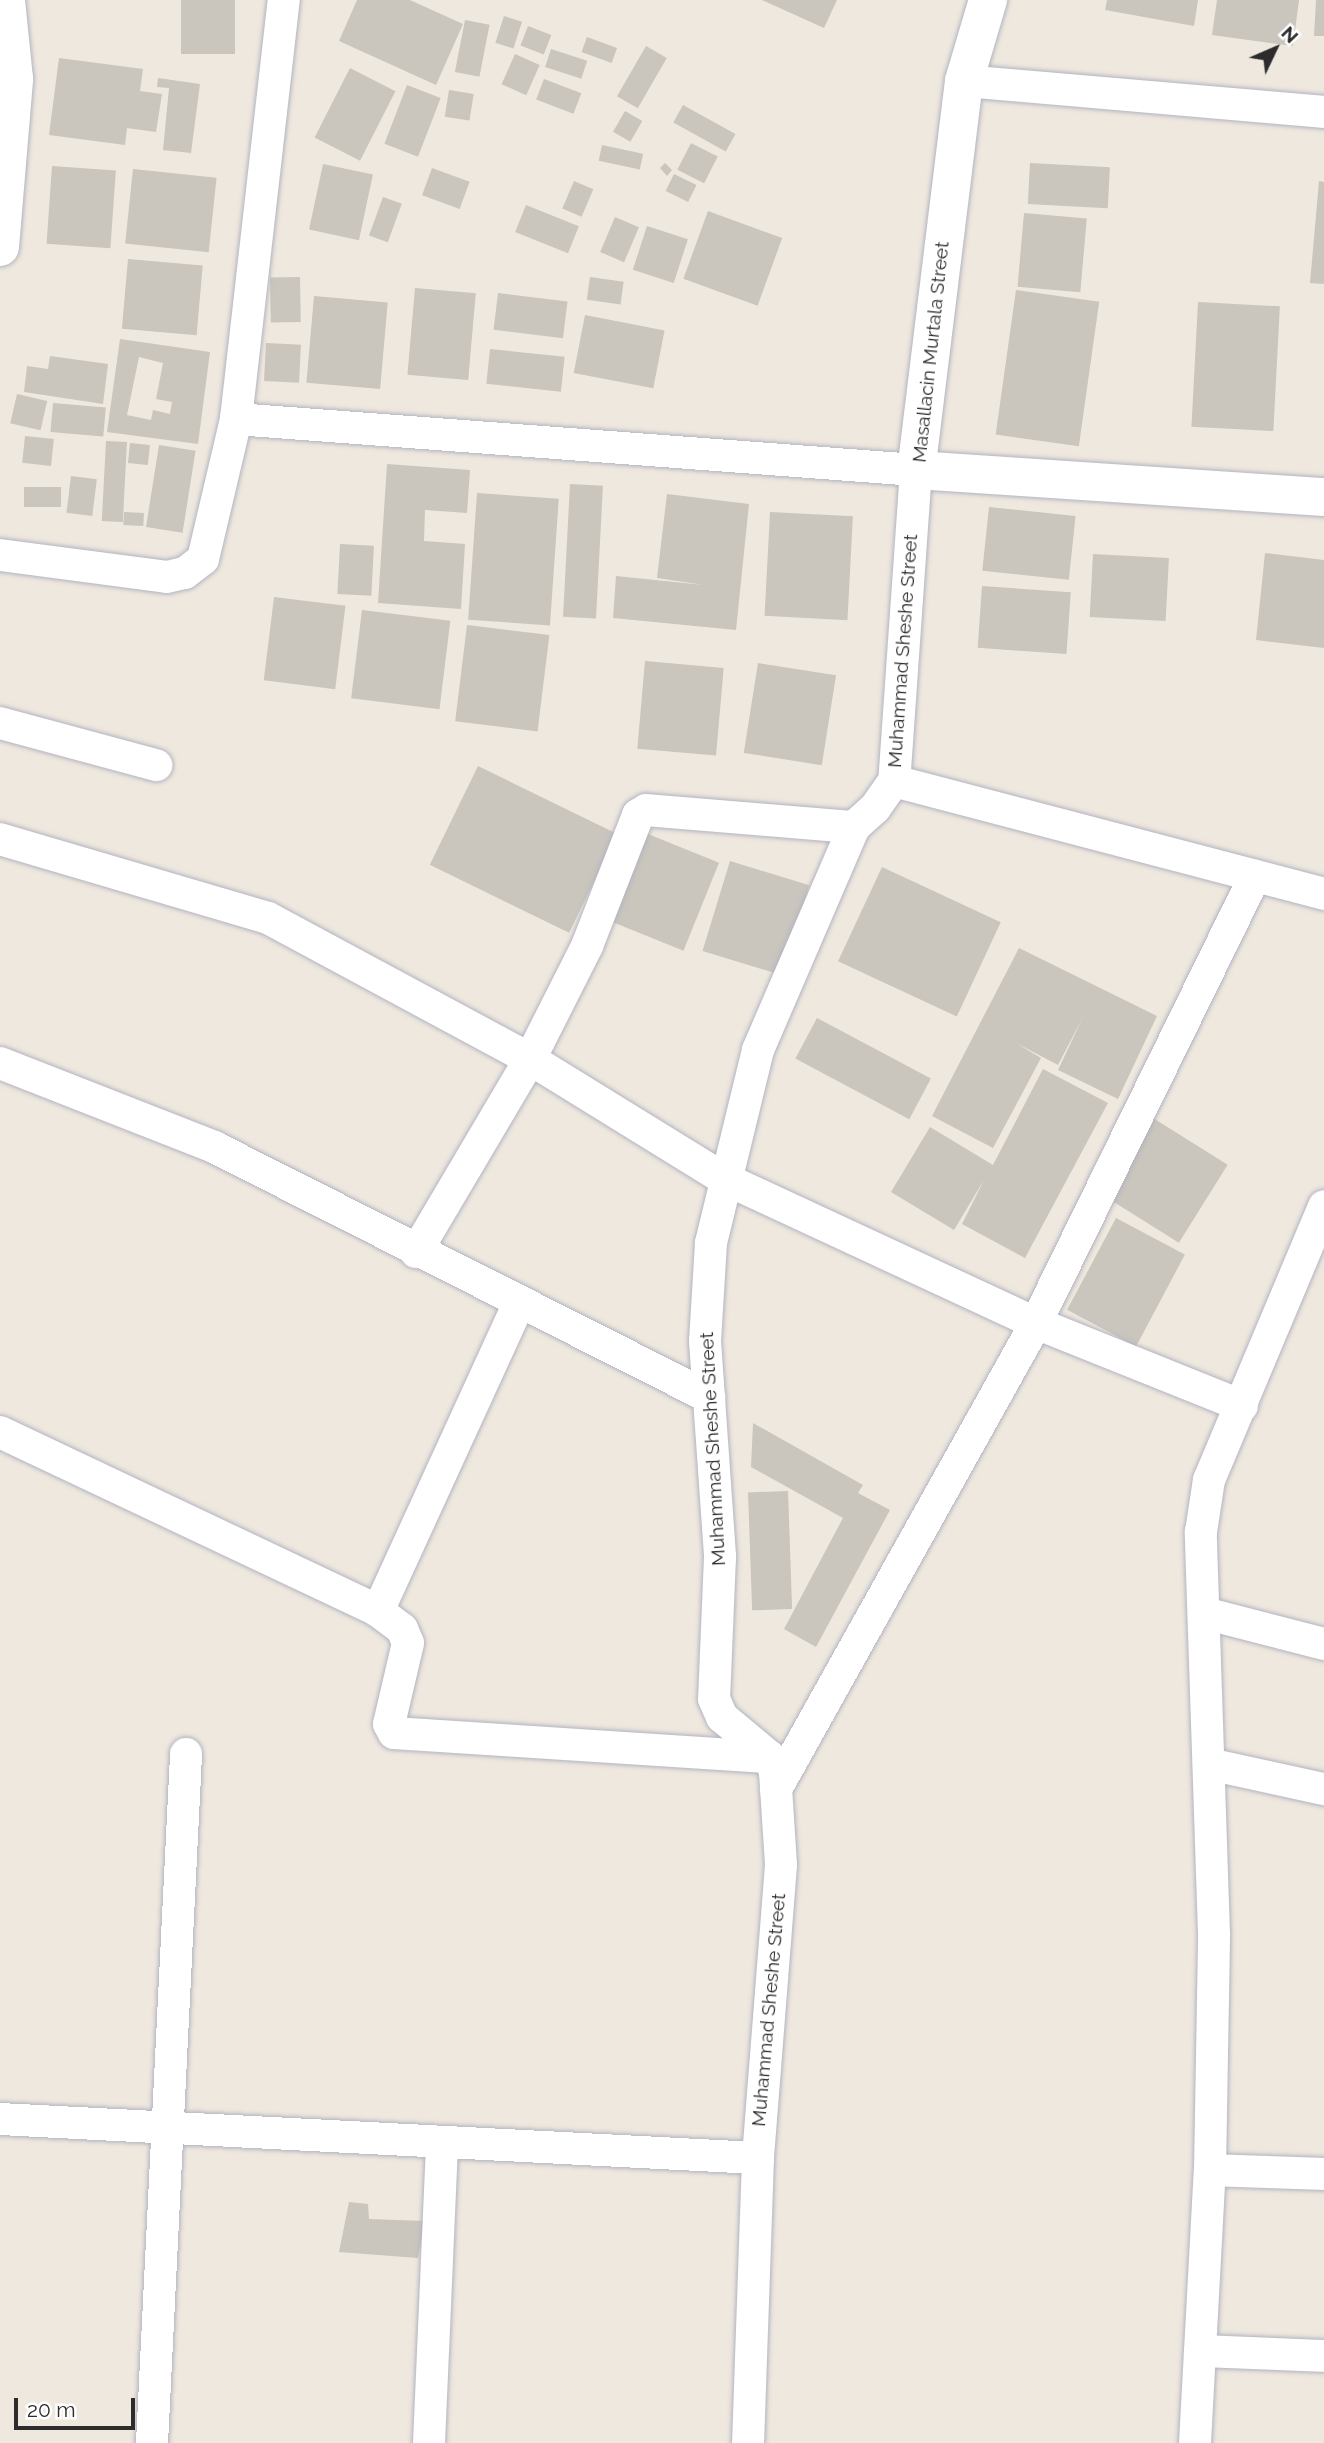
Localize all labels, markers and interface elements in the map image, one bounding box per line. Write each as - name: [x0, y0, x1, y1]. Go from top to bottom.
- north arrow: [1240, 14, 1310, 84]
- text: N: [1277, 22, 1303, 47]
- street label: Masallacin Murtala Street: [908, 240, 954, 464]
- street label: Muhammad Sheshe Street: [883, 533, 923, 769]
- street label: Muhammad Sheshe Street: [695, 1332, 731, 1566]
- street label: Muhammad Sheshe Street: [747, 1892, 791, 2128]
- scale bar: [18, 2384, 138, 2428]
- text: 20 m: [27, 2397, 75, 2422]

